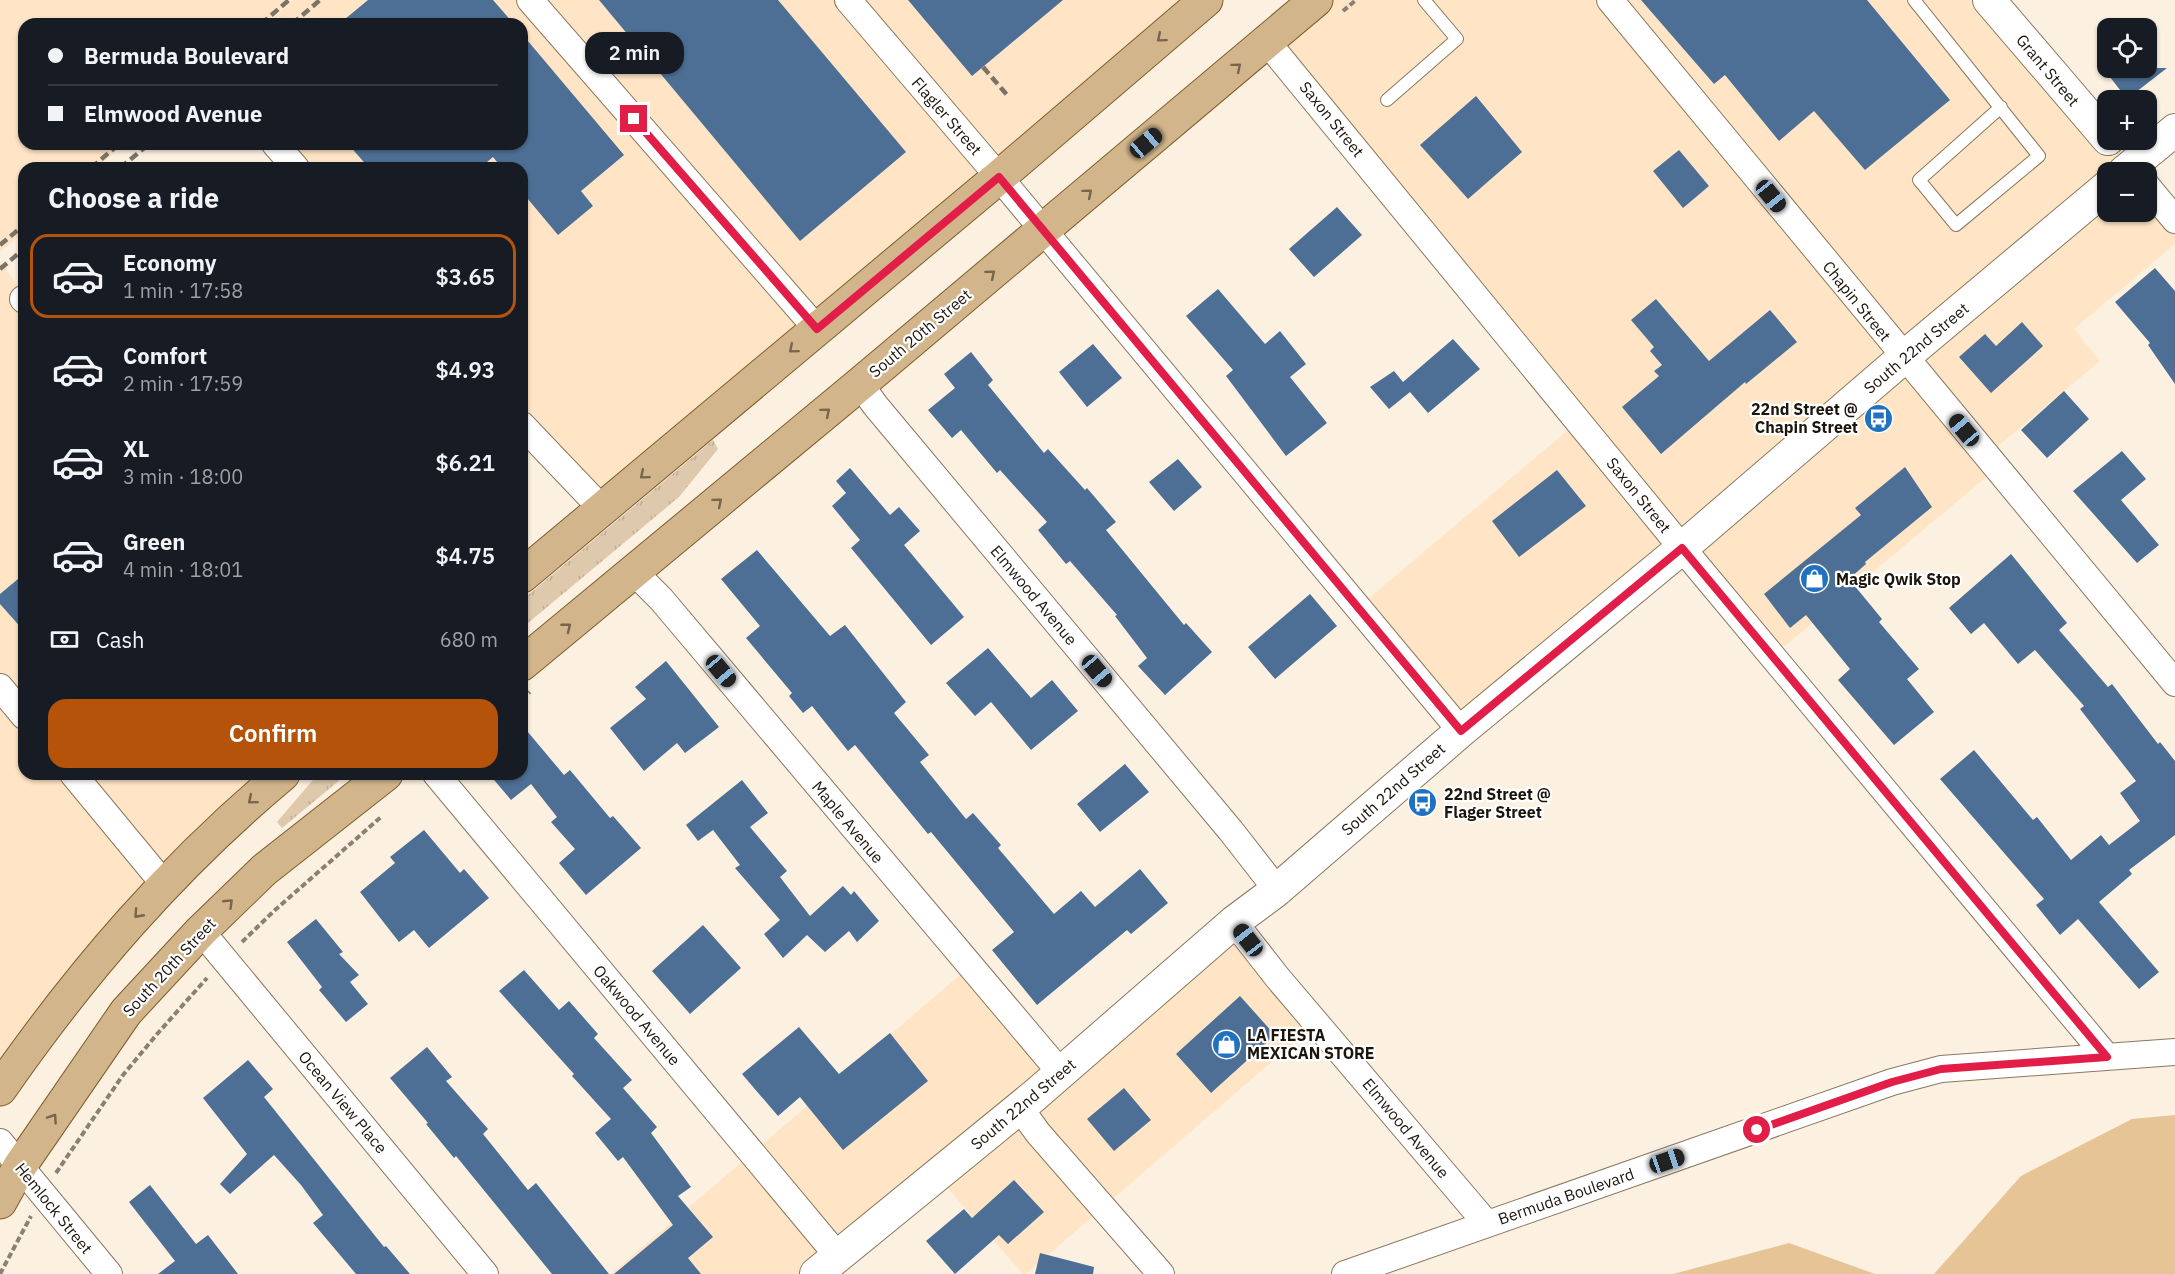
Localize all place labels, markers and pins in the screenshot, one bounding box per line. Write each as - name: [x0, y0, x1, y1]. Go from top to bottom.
- place label: 22nd Street @ Chapin Street: [1751, 399, 1858, 437]
- bus stop icon: 22nd Street @ Chapin Street: [1863, 402, 1895, 434]
- shop icon: Magic Qwik Stop: [1799, 563, 1831, 595]
- place label: Magic Qwik Stop: [1836, 569, 1961, 589]
- place label: 22nd Street @ Flager Street: [1444, 784, 1551, 822]
- bus stop icon: 22nd Street @ Flager Street: [1407, 787, 1439, 819]
- place label: LA FIESTA MEXICAN STORE: [1247, 1025, 1375, 1063]
- shop icon: LA FIESTA MEXICAN STORE: [1210, 1028, 1242, 1060]

